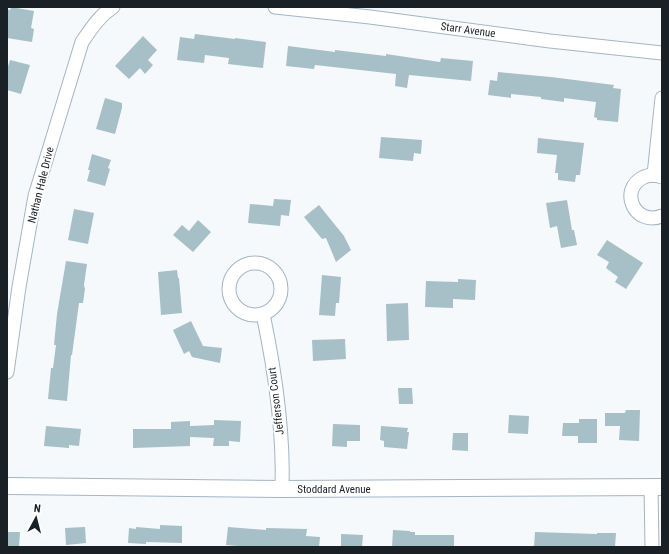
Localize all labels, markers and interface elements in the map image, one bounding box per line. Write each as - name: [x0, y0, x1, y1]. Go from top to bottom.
- street label: Starr Avenue: [440, 20, 496, 40]
- street label: Nathan Hale Drive: [25, 146, 57, 224]
- street label: Jefferson Court: [265, 366, 287, 436]
- street label: Stoddard Avenue: [297, 483, 371, 496]
- north arrow: [16, 498, 56, 538]
- text: N: [33, 502, 42, 515]

